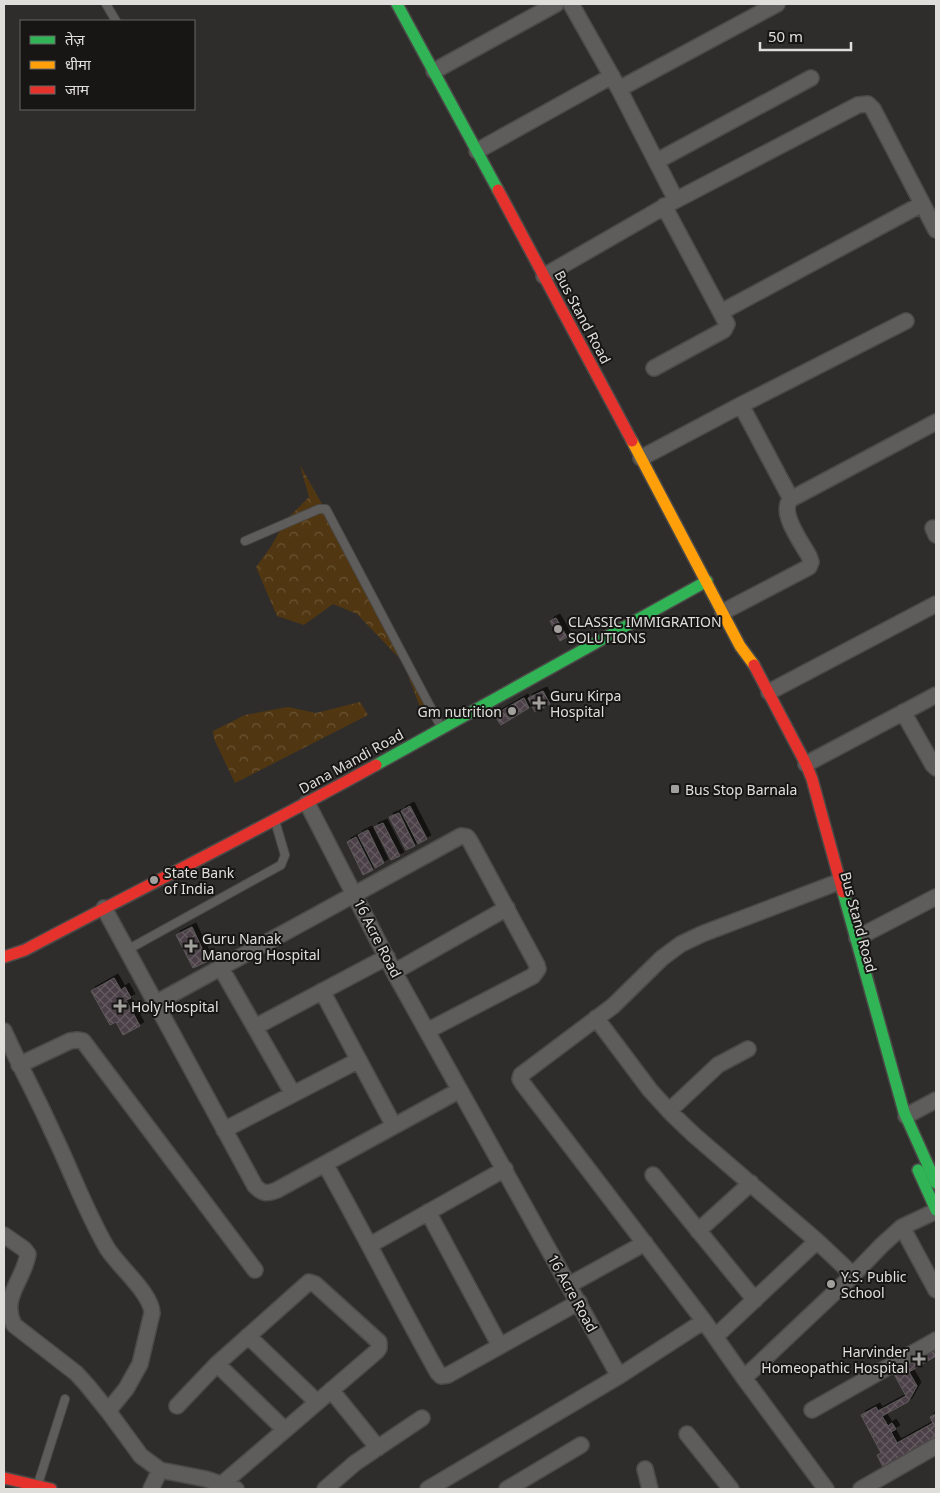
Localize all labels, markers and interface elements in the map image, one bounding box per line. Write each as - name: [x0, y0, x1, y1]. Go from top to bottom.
- legend: [20, 20, 195, 110]
- scale bar: [760, 20, 851, 52]
- text: 50 m: [768, 26, 803, 46]
- text: तेज़: [65, 29, 86, 49]
- text: धीमा: [65, 54, 92, 74]
- text: जाम: [65, 79, 90, 99]
- street label: Bus Stand Road: [550, 267, 616, 367]
- place label: CLASSIC IMMIGRATION SOLUTIONS: [568, 612, 722, 647]
- marker: CLASSIC IMMIGRATION SOLUTIONS: [552, 623, 564, 635]
- place label: Guru Kirpa Hospital: [550, 686, 621, 721]
- marker: Guru Kirpa Hospital: [532, 696, 546, 710]
- place label: Gm nutrition: [418, 702, 502, 721]
- marker: Gm nutrition: [506, 705, 518, 717]
- street label: Dana Mandi Road: [295, 724, 407, 798]
- place label: Bus Stop Barnala: [685, 780, 797, 799]
- marker: Bus Stop Barnala: [669, 783, 681, 795]
- place label: State Bank of India: [164, 863, 235, 898]
- street label: Bus Stand Road: [836, 870, 882, 974]
- marker: State Bank of India: [148, 874, 160, 886]
- street label: 16 Acre Road: [350, 895, 406, 981]
- place label: Guru Nanak Manorog Hospital: [202, 929, 320, 964]
- marker: Guru Nanak Manorog Hospital: [184, 939, 198, 953]
- place label: Holy Hospital: [131, 997, 219, 1016]
- marker: Holy Hospital: [113, 999, 127, 1013]
- street label: 16 Acre Road: [544, 1251, 602, 1335]
- place label: Y.S. Public School: [841, 1267, 907, 1302]
- marker: Y.S. Public School: [825, 1278, 837, 1290]
- place label: Harvinder Homeopathic Hospital: [761, 1342, 908, 1377]
- marker: Harvinder Homeopathic Hospital: [912, 1352, 926, 1366]

